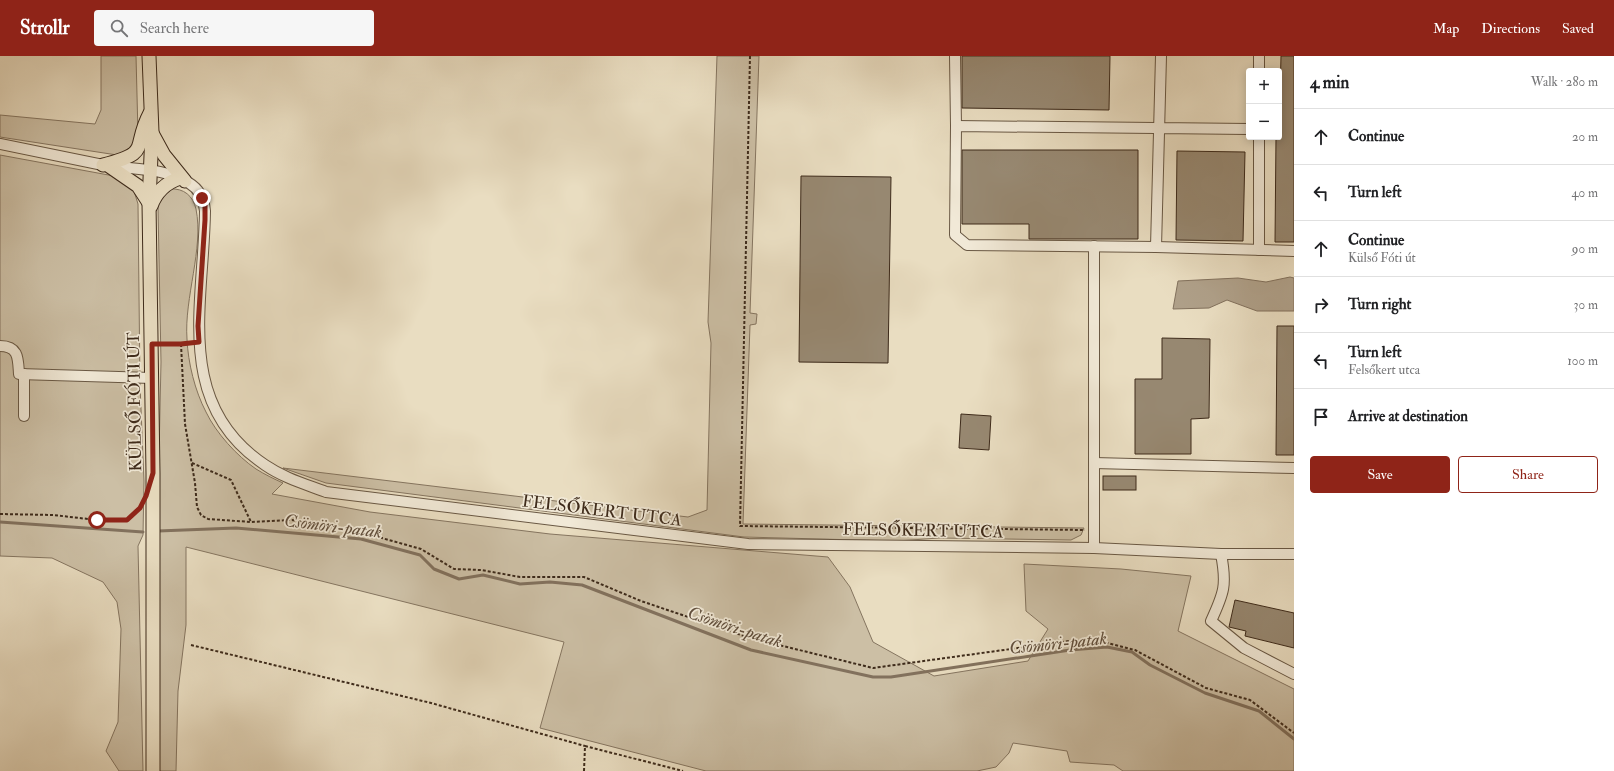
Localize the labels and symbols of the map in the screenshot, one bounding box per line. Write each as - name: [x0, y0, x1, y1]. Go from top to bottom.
- route end: [193, 189, 211, 207]
- street label: KÜLSŐ FÓTI ÚT: [122, 332, 146, 472]
- street label: FELSŐKERT UTCA: [521, 489, 683, 531]
- water label: Csömöri-patak: [283, 509, 383, 544]
- route start: [88, 511, 106, 529]
- street label: FELSŐKERT UTCA: [842, 518, 1004, 542]
- water label: Csömöri-patak: [685, 601, 785, 654]
- water label: Csömöri-patak: [1008, 627, 1108, 660]

